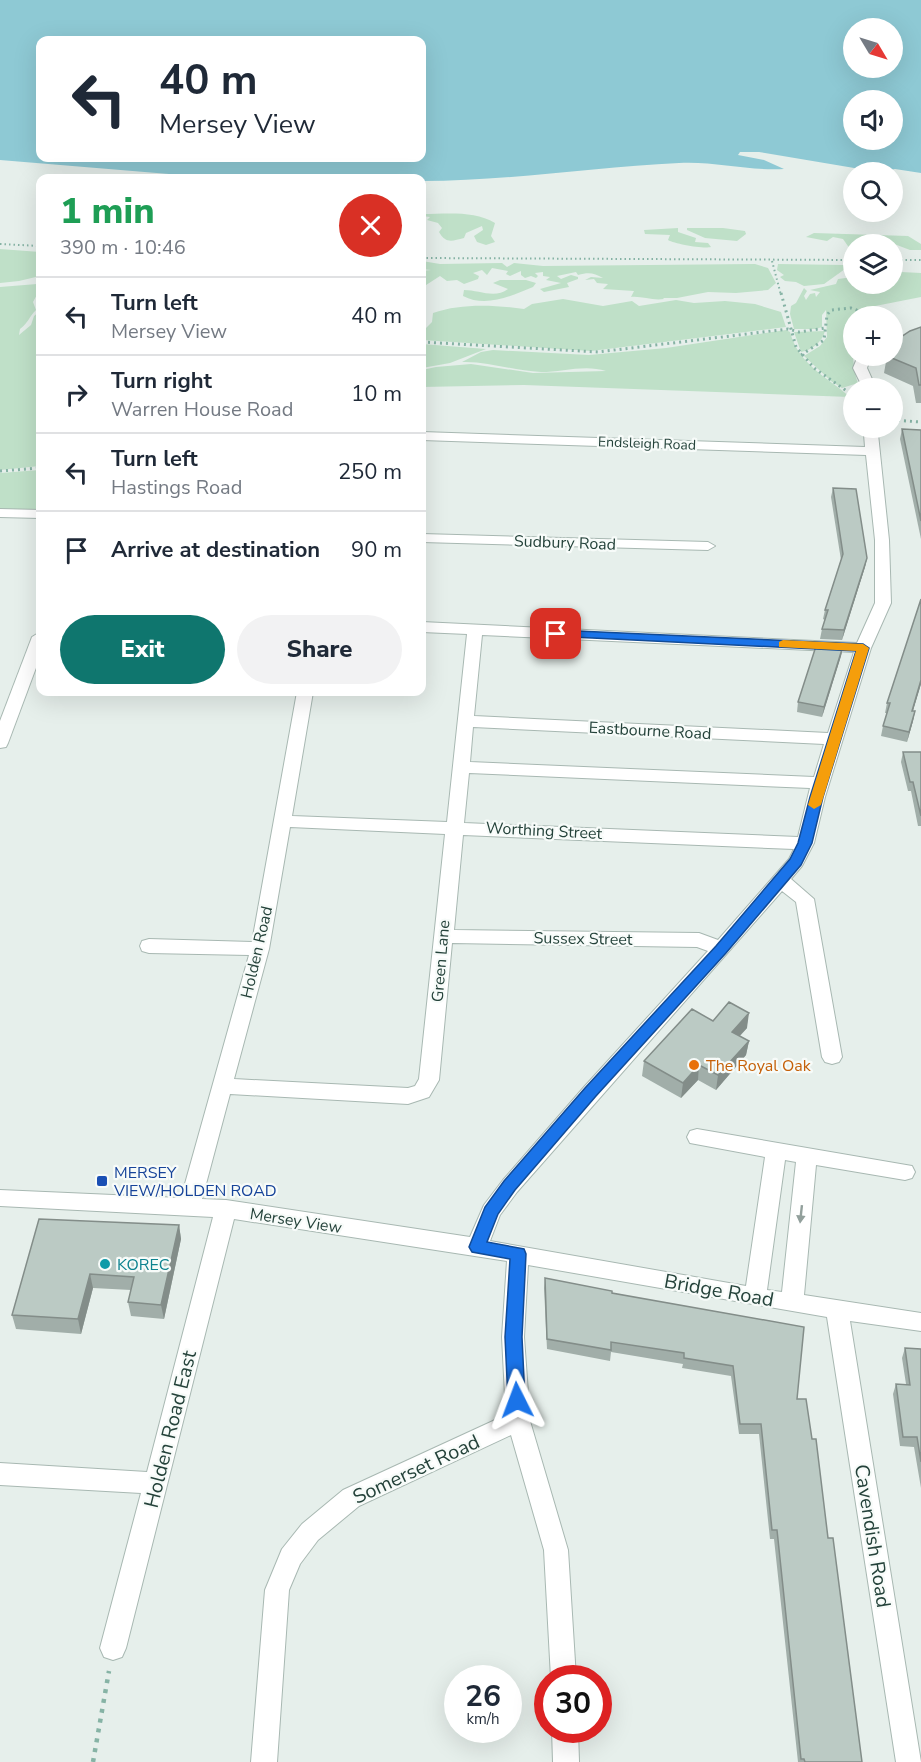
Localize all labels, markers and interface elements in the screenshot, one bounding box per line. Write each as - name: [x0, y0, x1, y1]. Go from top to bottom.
- north arrow: [843, 18, 903, 78]
- map controls: [843, 18, 903, 438]
- text: 40 m: [159, 52, 258, 109]
- icon: left: [60, 60, 138, 138]
- button: sound: [843, 90, 903, 150]
- text: Mersey View: [159, 106, 316, 143]
- button: search: [843, 162, 903, 222]
- text: 1 min: [60, 187, 155, 236]
- button: close: [339, 194, 402, 257]
- text: 390 m · 10:46: [60, 234, 186, 261]
- button: layers: [843, 234, 903, 294]
- text: Turn left: [111, 288, 198, 318]
- icon: left: [60, 300, 93, 333]
- text: 40 m: [351, 301, 402, 331]
- button: +: [843, 306, 903, 366]
- text: Mersey View: [111, 318, 227, 345]
- text: Turn right: [111, 366, 212, 396]
- icon: right: [60, 378, 93, 411]
- button: −: [843, 378, 903, 438]
- text: 10 m: [351, 379, 402, 409]
- text: Warren House Road: [111, 396, 293, 423]
- street label: Endsleigh Road: [598, 432, 696, 455]
- text: Turn left: [111, 444, 198, 474]
- icon: left: [60, 456, 93, 489]
- text: 250 m: [338, 457, 402, 487]
- text: Hastings Road: [111, 474, 242, 501]
- street label: Sudbury Road: [514, 530, 616, 556]
- icon: arrive: [60, 534, 93, 567]
- text: Arrive at destination: [111, 535, 320, 565]
- text: 90 m: [351, 535, 402, 565]
- pin: [530, 608, 581, 659]
- button: Exit: [60, 615, 225, 684]
- button: Share: [237, 615, 402, 684]
- icon: arrive: [539, 617, 572, 650]
- street label: Eastbourne Road: [588, 717, 712, 745]
- street label: Worthing Street: [485, 817, 603, 845]
- street label: Holden Road: [236, 904, 278, 1000]
- street label: Green Lane: [426, 919, 456, 1003]
- street label: Sussex Street: [533, 927, 633, 951]
- place label: The Royal Oak: [706, 1055, 812, 1077]
- marker: The Royal Oak: [687, 1058, 701, 1072]
- place label: MERSEY VIEW/HOLDEN ROAD: [113, 1162, 277, 1202]
- marker: MERSEY VIEW/HOLDEN ROAD: [95, 1174, 109, 1188]
- street label: Mersey View: [248, 1203, 344, 1239]
- one-way arrow: [796, 1204, 806, 1223]
- place label: KOREC: [117, 1254, 170, 1276]
- marker: KOREC: [98, 1257, 112, 1271]
- street label: Bridge Road: [662, 1268, 776, 1313]
- street label: Holden Road East: [138, 1347, 203, 1511]
- position arrow: [485, 1368, 549, 1432]
- street label: Somerset Road: [348, 1428, 484, 1511]
- street label: Cavendish Road: [848, 1462, 897, 1610]
- speed limit sign: 30: [534, 1665, 612, 1743]
- text: 26: [465, 1676, 501, 1717]
- text: km/h: [466, 1709, 500, 1729]

